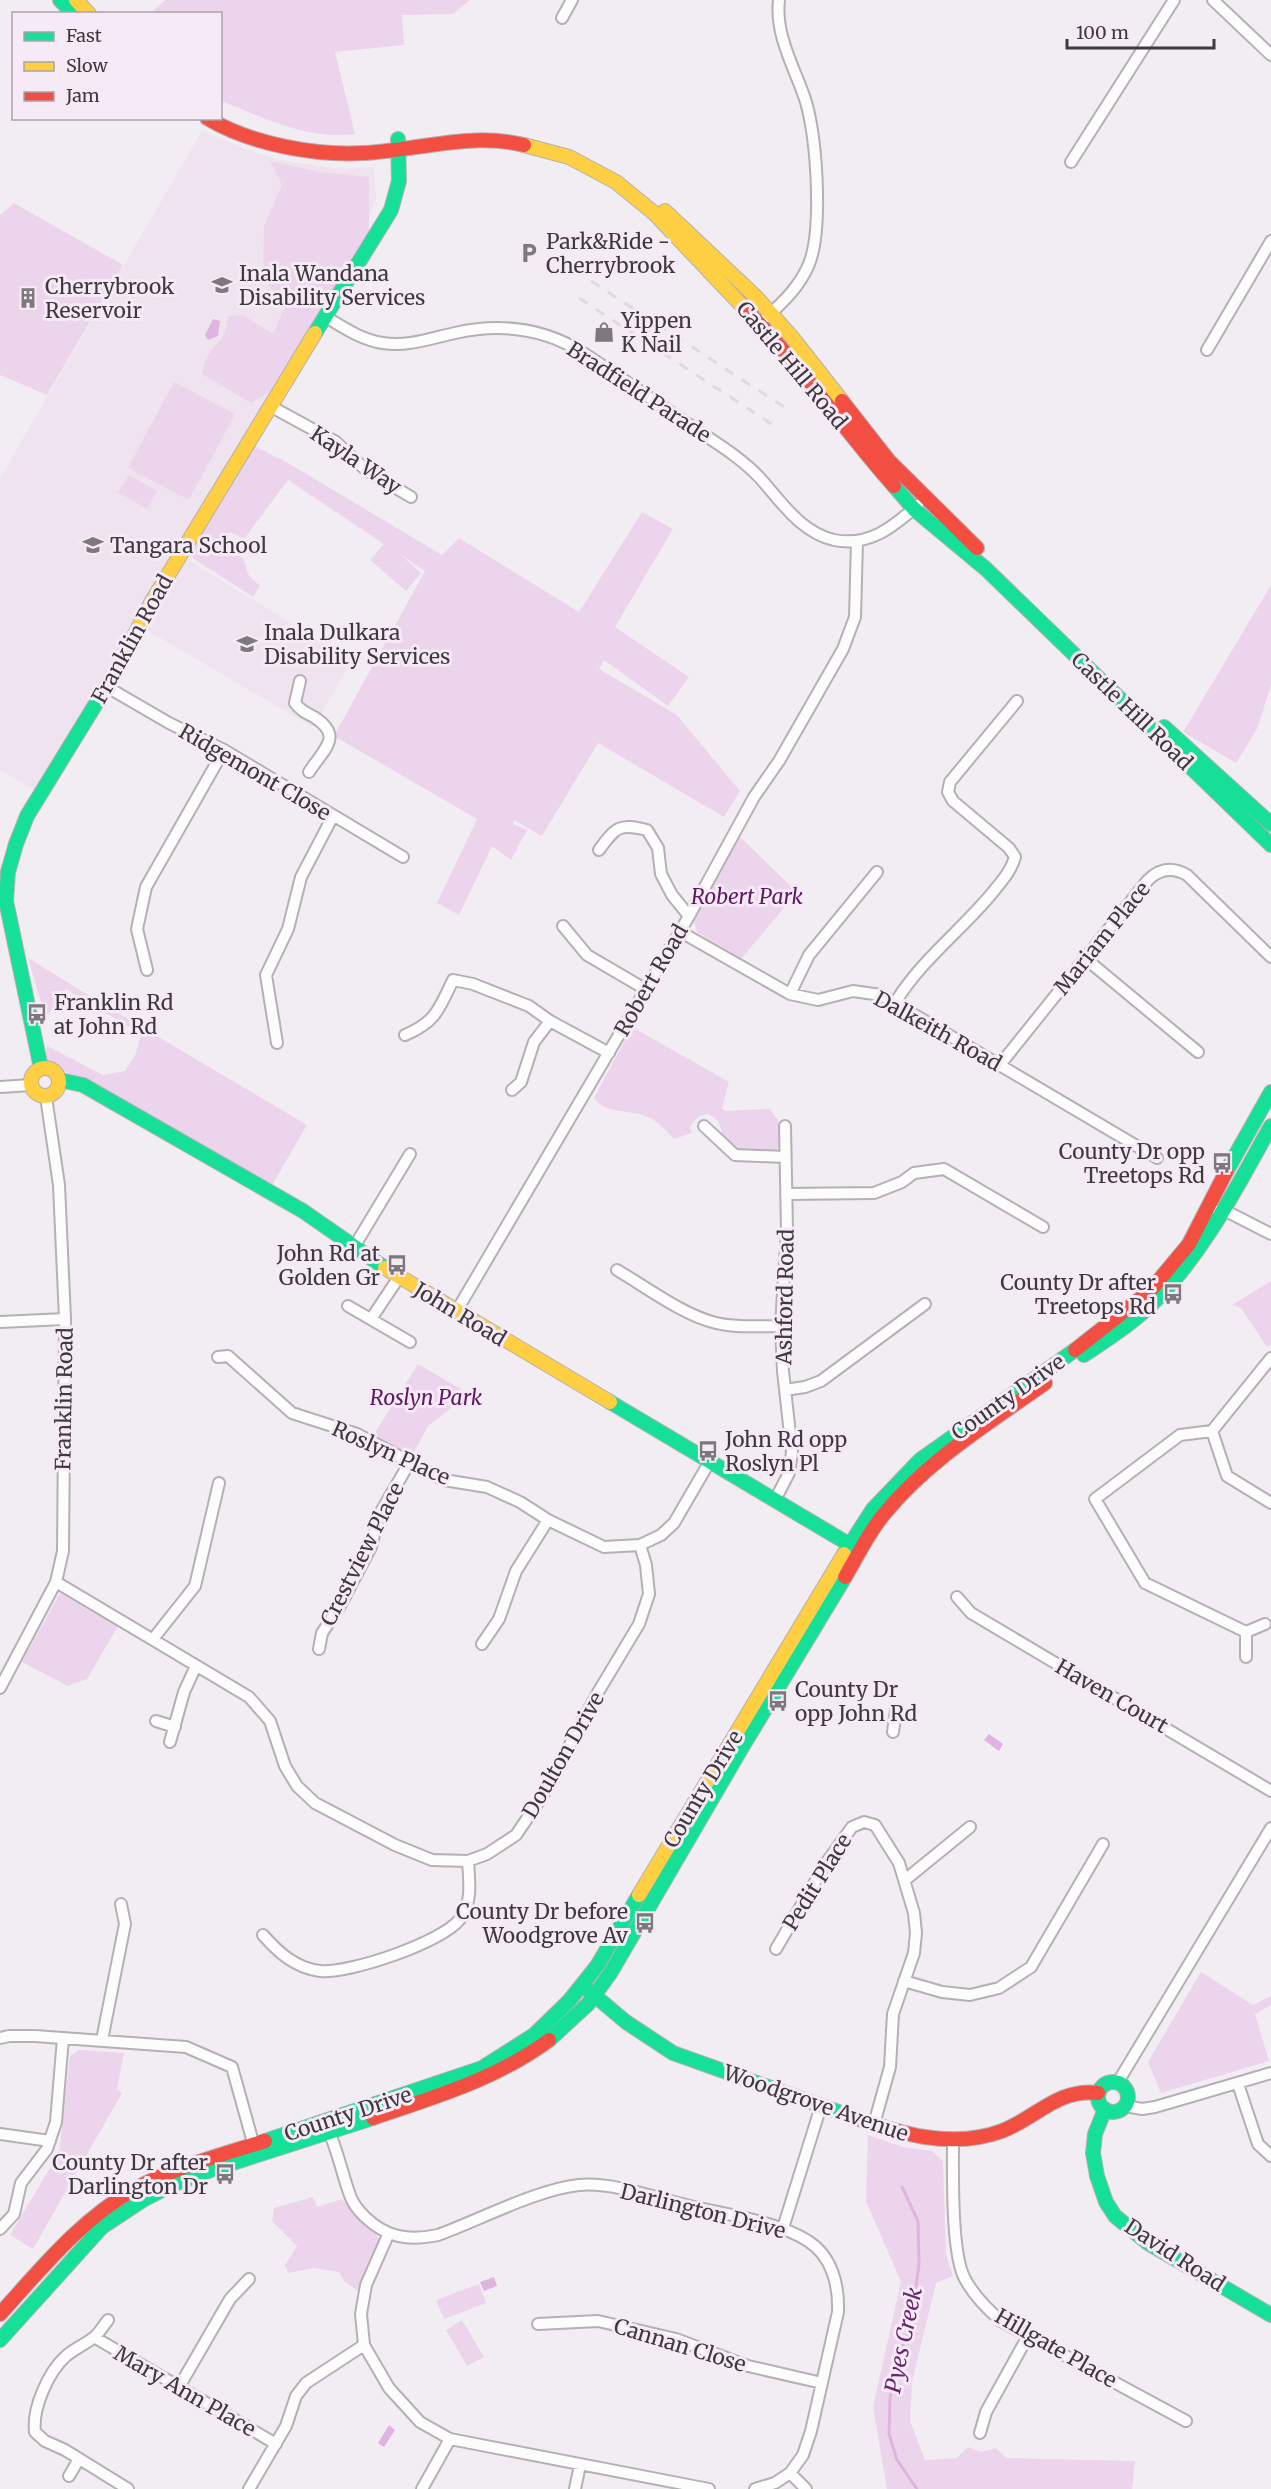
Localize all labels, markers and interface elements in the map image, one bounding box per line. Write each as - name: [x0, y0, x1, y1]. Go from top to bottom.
- legend: [12, 12, 222, 120]
- scale bar: [1067, 12, 1214, 50]
- text: 100 m: [1076, 21, 1129, 44]
- text: Fast: [66, 24, 102, 47]
- text: Slow: [66, 54, 109, 77]
- text: Jam: [65, 84, 100, 107]
- place label: Park&Ride - Cherrybrook: [546, 228, 676, 279]
- parking icon: Park&Ride - Cherrybrook: [517, 241, 541, 265]
- place label: Inala Wandana Disability Services: [239, 260, 425, 311]
- place label: Cherrybrook Reservoir: [45, 273, 175, 324]
- school or university icon: Inala Wandana Disability Services: [210, 273, 234, 297]
- building icon: Cherrybrook Reservoir: [16, 286, 40, 310]
- street label: Castle Hill Road: [731, 296, 854, 435]
- place label: Yippen K Nail: [620, 307, 692, 358]
- shop icon: Yippen K Nail: [592, 320, 616, 344]
- street label: Bradfield Parade: [562, 335, 716, 449]
- street label: Kayla Way: [305, 420, 407, 501]
- place label: Tangara School: [110, 532, 267, 559]
- school or university icon: Tangara School: [81, 533, 105, 557]
- street label: Franklin Road: [85, 570, 179, 708]
- place label: Inala Dulkara Disability Services: [264, 619, 450, 670]
- school or university icon: Inala Dulkara Disability Services: [235, 632, 259, 656]
- street label: Castle Hill Road: [1066, 646, 1199, 776]
- street label: Ridgemont Close: [174, 718, 336, 826]
- street label: Mariam Place: [1048, 876, 1156, 1000]
- park label: Robert Park: [691, 883, 804, 910]
- street label: Robert Road: [608, 919, 694, 1041]
- street label: Dalkeith Road: [869, 985, 1007, 1077]
- place label: Franklin Rd at John Rd: [54, 989, 174, 1040]
- bus stop icon: Franklin Rd at John Rd: [25, 1002, 49, 1026]
- place label: County Dr opp Treetops Rd: [1059, 1138, 1205, 1189]
- bus stop icon: County Dr opp Treetops Rd: [1210, 1151, 1234, 1175]
- street label: Ashford Road: [770, 1229, 800, 1366]
- place label: John Rd at Golden Gr: [276, 1240, 380, 1291]
- bus stop icon: John Rd at Golden Gr: [385, 1253, 409, 1277]
- place label: County Dr after Treetops Rd: [1000, 1269, 1156, 1320]
- street label: John Road: [408, 1275, 511, 1352]
- bus stop icon: County Dr after Treetops Rd: [1161, 1282, 1185, 1306]
- street label: Franklin Road: [49, 1327, 79, 1471]
- street label: County Drive: [946, 1348, 1070, 1446]
- park label: Roslyn Park: [370, 1384, 483, 1411]
- street label: Roslyn Place: [328, 1415, 454, 1491]
- place label: John Rd opp Roslyn Pl: [724, 1426, 847, 1477]
- bus stop icon: John Rd opp Roslyn Pl: [696, 1439, 720, 1463]
- street label: Crestview Place: [314, 1478, 410, 1630]
- street label: Haven Court: [1051, 1653, 1173, 1739]
- place label: County Dr opp John Rd: [795, 1676, 918, 1727]
- street label: Doulton Drive: [516, 1687, 610, 1823]
- bus stop icon: County Dr opp John Rd: [766, 1689, 790, 1713]
- street label: County Drive: [657, 1725, 749, 1853]
- street label: Pedit Place: [777, 1828, 857, 1936]
- place label: County Dr before Woodgrove Av: [456, 1898, 629, 1949]
- bus stop icon: County Dr before Woodgrove Av: [633, 1911, 657, 1935]
- street label: Woodgrove Avenue: [719, 2058, 912, 2147]
- street label: County Drive: [281, 2081, 415, 2147]
- place label: County Dr after Darlington Dr: [52, 2149, 208, 2200]
- bus stop icon: County Dr after Darlington Dr: [213, 2162, 237, 2186]
- street label: Darlington Drive: [618, 2177, 788, 2245]
- street label: David Road: [1120, 2213, 1230, 2298]
- water label: Pyes Creek: [878, 2285, 928, 2395]
- street label: Hillgate Place: [990, 2302, 1122, 2394]
- street label: Cannan Close: [611, 2312, 749, 2378]
- street label: Mary Ann Place: [109, 2340, 261, 2443]

